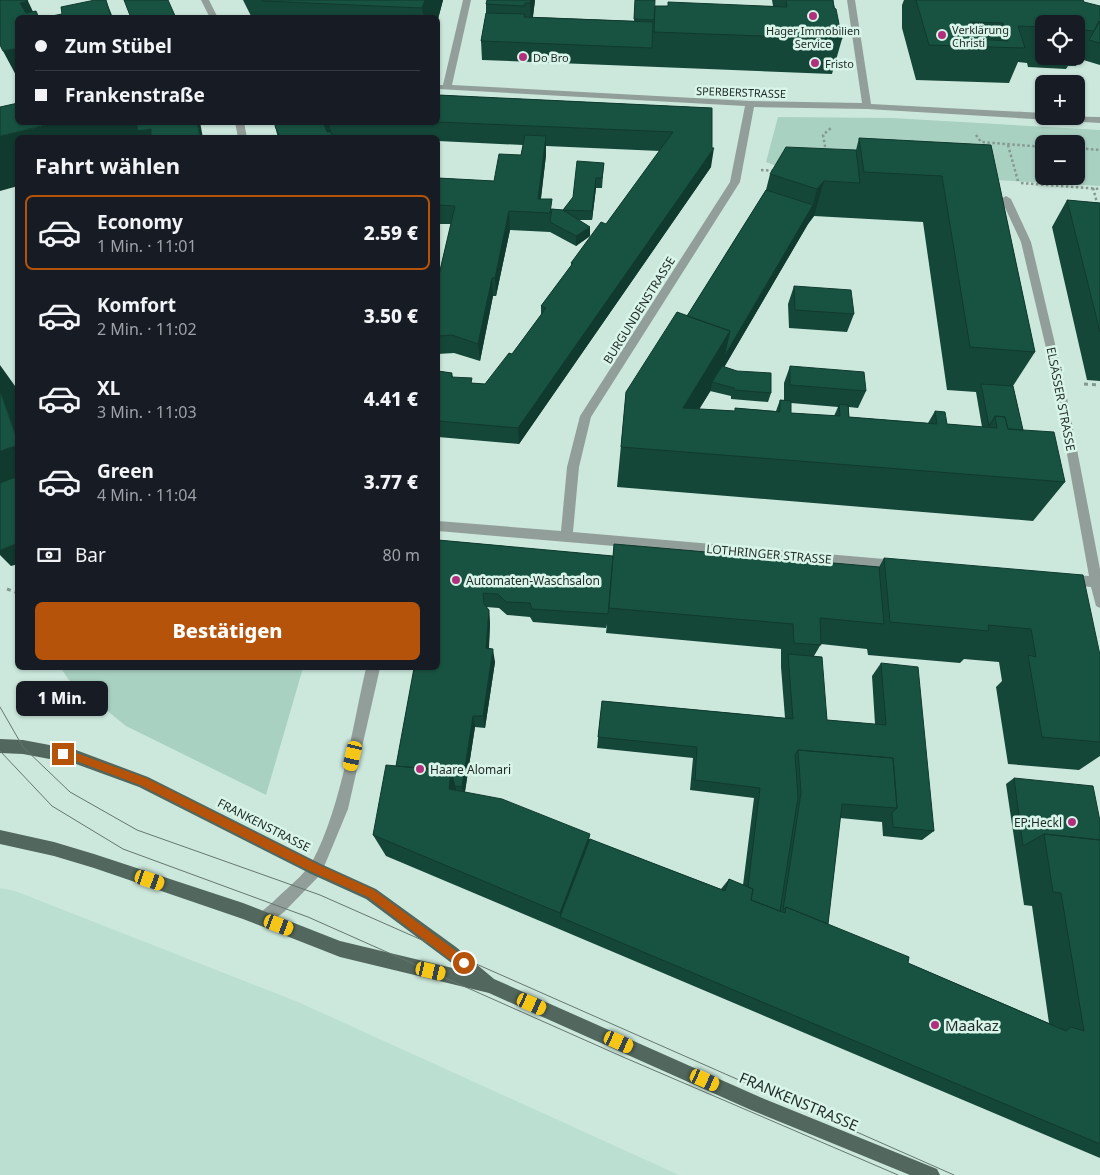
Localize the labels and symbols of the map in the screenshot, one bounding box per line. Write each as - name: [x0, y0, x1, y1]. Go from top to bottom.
- marker: Hager Immobilien Service: [807, 10, 819, 22]
- place label: Verklärung Christi: [952, 22, 1009, 50]
- place label: Hager Immobilien Service: [766, 23, 860, 51]
- marker: Verklärung Christi: [936, 29, 948, 41]
- place label: Do Bro: [533, 50, 569, 65]
- marker: Do Bro: [517, 51, 529, 63]
- place label: Fristo: [825, 56, 854, 71]
- marker: Fristo: [809, 57, 821, 69]
- street label: SPERBERSTRASSE: [696, 83, 786, 101]
- street label: BURGUNDENSTRASSE: [599, 253, 679, 367]
- street label: ELSÄSSER STRASSE: [1043, 345, 1079, 453]
- street label: LOTHRINGER STRASSE: [706, 540, 832, 568]
- place label: Automaten-Waschsalon: [466, 572, 600, 589]
- marker: Automaten-Waschsalon: [450, 574, 462, 586]
- callout: 1 Min.: [17, 682, 109, 716]
- car: [342, 740, 363, 772]
- route end: [52, 743, 74, 765]
- place label: Haare Alomari: [430, 761, 511, 778]
- marker: Haare Alomari: [414, 763, 426, 775]
- street label: FRANKENSTRASSE: [215, 794, 313, 856]
- place label: EP:Heckl: [1014, 814, 1062, 831]
- marker: EP:Heckl: [1066, 816, 1078, 828]
- car: [133, 868, 166, 892]
- car: [262, 913, 295, 937]
- route start: [453, 952, 475, 974]
- car: [414, 960, 447, 982]
- car: [515, 991, 548, 1017]
- place label: Maakaz: [945, 1015, 999, 1035]
- marker: Maakaz: [929, 1019, 941, 1031]
- car: [602, 1029, 635, 1055]
- car: [688, 1067, 721, 1093]
- street label: FRANKENSTRASSE: [736, 1067, 862, 1135]

